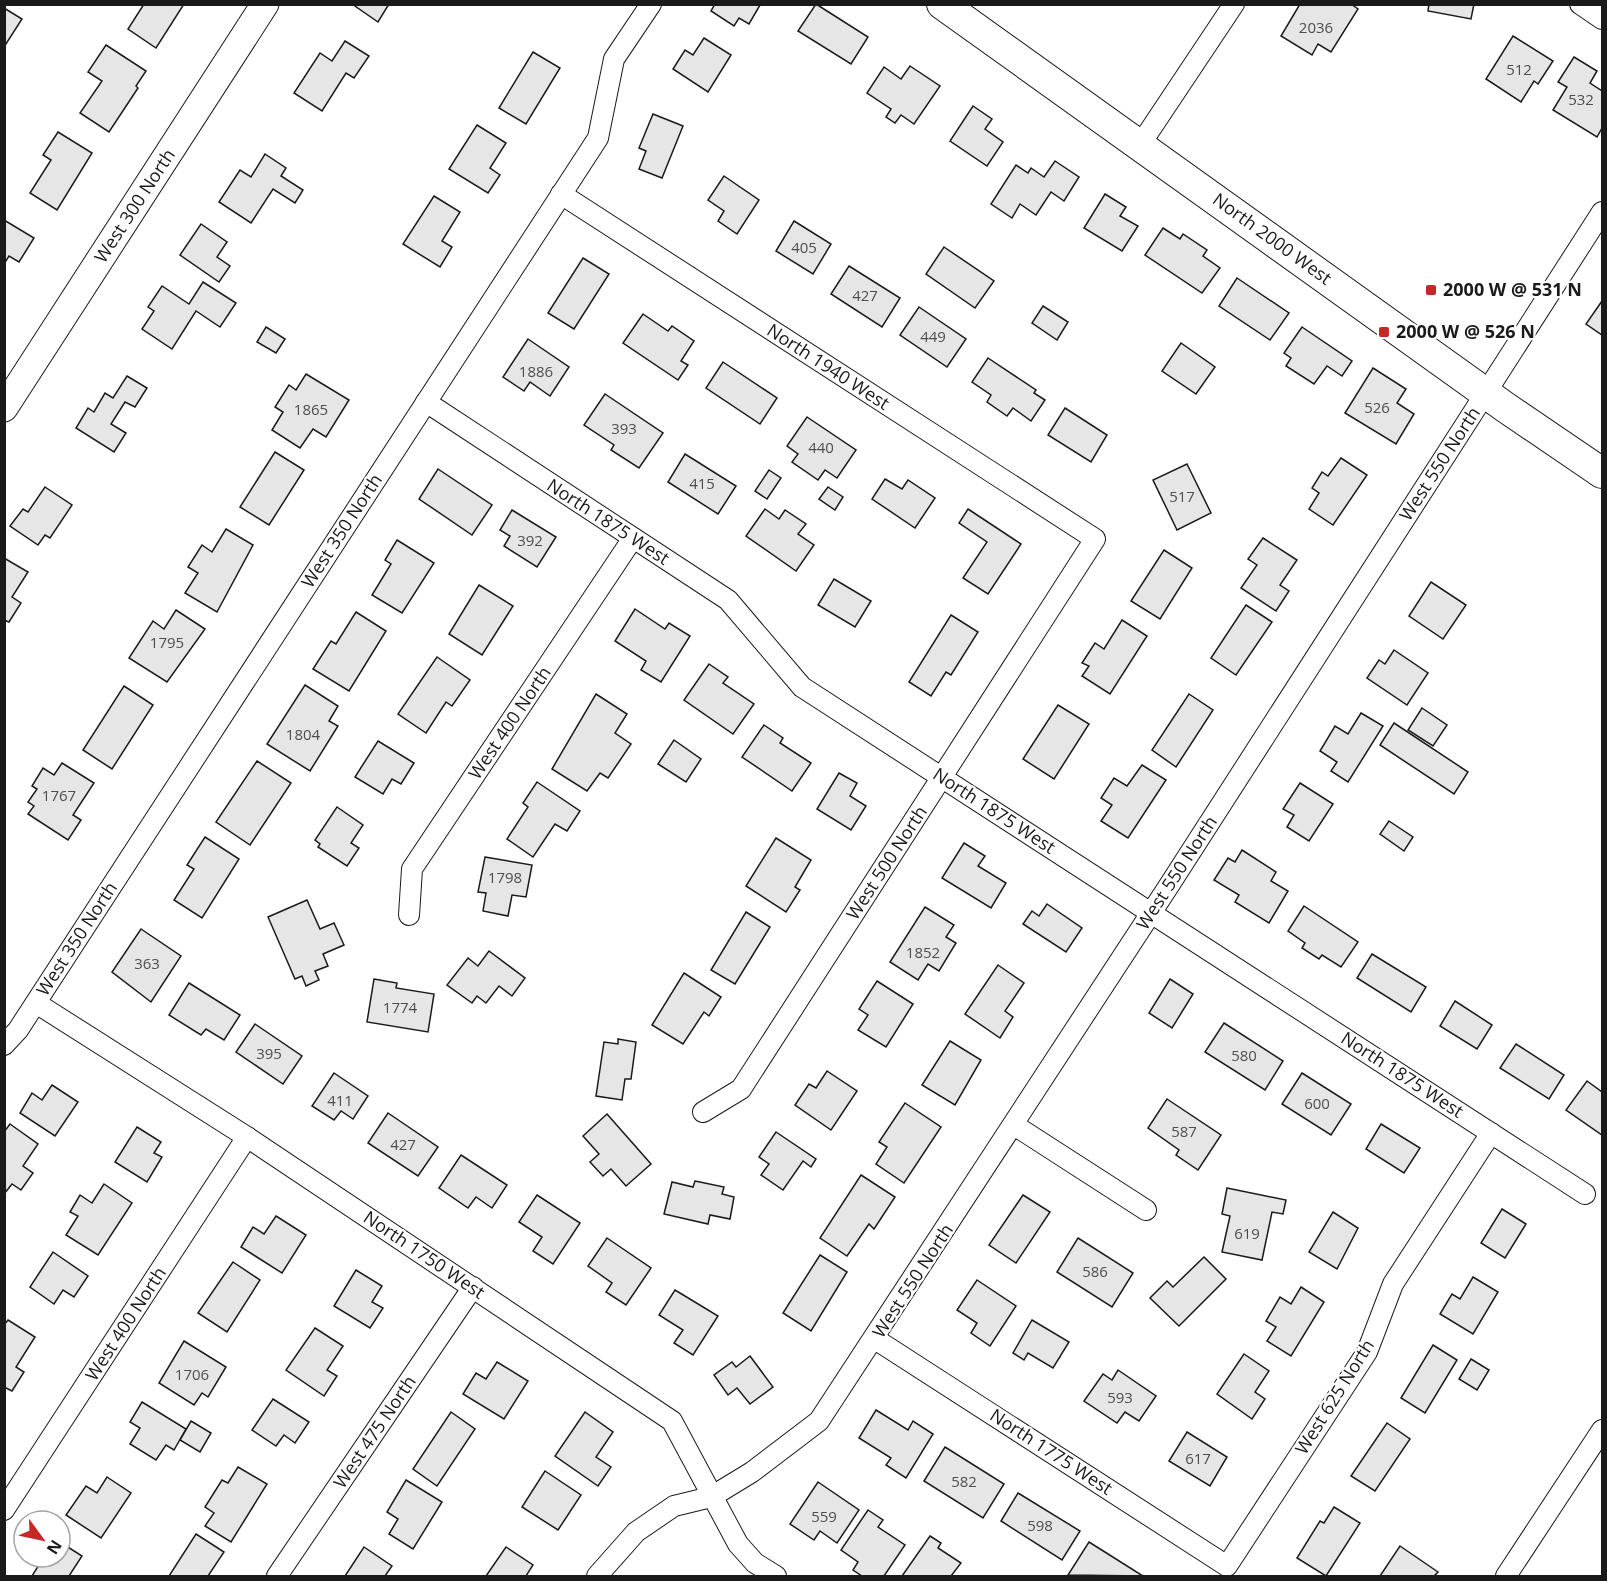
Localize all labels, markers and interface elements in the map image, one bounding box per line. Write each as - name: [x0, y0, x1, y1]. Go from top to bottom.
- house number: 2036: [1299, 17, 1333, 37]
- house number: 512: [1506, 59, 1532, 79]
- house number: 532: [1568, 89, 1594, 109]
- street label: West 300 North: [88, 144, 180, 267]
- street label: North 2000 West: [1208, 187, 1337, 289]
- house number: 405: [791, 237, 817, 257]
- place label: 2000 W @ 531 N: [1443, 277, 1582, 301]
- marker: 2000 W @ 531 N: [1424, 283, 1438, 297]
- house number: 427: [852, 285, 878, 305]
- street label: North 1940 West: [763, 318, 894, 415]
- place label: 2000 W @ 526 N: [1396, 319, 1535, 343]
- marker: 2000 W @ 526 N: [1377, 325, 1391, 339]
- house number: 449: [920, 326, 946, 346]
- house number: 1886: [519, 361, 553, 381]
- house number: 526: [1364, 397, 1390, 417]
- house number: 1865: [294, 399, 328, 419]
- street label: West 550 North: [1393, 402, 1485, 525]
- house number: 393: [611, 418, 637, 438]
- house number: 440: [808, 437, 834, 457]
- street label: West 350 North: [295, 469, 387, 592]
- street label: North 1875 West: [543, 473, 674, 570]
- house number: 415: [689, 473, 715, 493]
- house number: 517: [1169, 486, 1195, 506]
- house number: 392: [517, 530, 543, 550]
- house number: 1795: [150, 632, 184, 652]
- street label: West 400 North: [463, 661, 556, 784]
- house number: 1804: [286, 724, 321, 744]
- street label: North 1875 West: [929, 762, 1060, 859]
- house number: 1767: [42, 785, 76, 805]
- street label: West 500 North: [840, 801, 932, 924]
- street label: West 550 North: [1130, 811, 1222, 934]
- house number: 1798: [488, 867, 522, 887]
- street label: West 350 North: [30, 877, 122, 1000]
- house number: 1852: [906, 942, 940, 962]
- house number: 363: [134, 953, 160, 973]
- house number: 1774: [383, 997, 418, 1017]
- street label: North 1875 West: [1337, 1026, 1468, 1123]
- house number: 395: [256, 1043, 282, 1063]
- house number: 580: [1231, 1045, 1257, 1065]
- house number: 411: [327, 1090, 353, 1110]
- house number: 600: [1304, 1093, 1330, 1113]
- house number: 587: [1171, 1121, 1197, 1141]
- house number: 427: [390, 1134, 416, 1154]
- street label: North 1750 West: [359, 1205, 490, 1304]
- street label: West 550 North: [866, 1219, 958, 1342]
- house number: 619: [1234, 1223, 1260, 1243]
- house number: 586: [1082, 1261, 1108, 1281]
- street label: West 400 North: [79, 1262, 171, 1385]
- street label: West 625 North: [1289, 1334, 1379, 1458]
- house number: 1706: [175, 1364, 209, 1384]
- street label: West 475 North: [328, 1370, 421, 1493]
- house number: 593: [1107, 1387, 1133, 1407]
- street label: North 1775 West: [986, 1403, 1117, 1500]
- house number: 617: [1185, 1448, 1211, 1468]
- house number: 582: [951, 1471, 977, 1491]
- house number: 559: [811, 1506, 837, 1526]
- north arrow: [12, 1509, 72, 1569]
- house number: 598: [1027, 1515, 1053, 1535]
- text: N: [42, 1536, 67, 1559]

